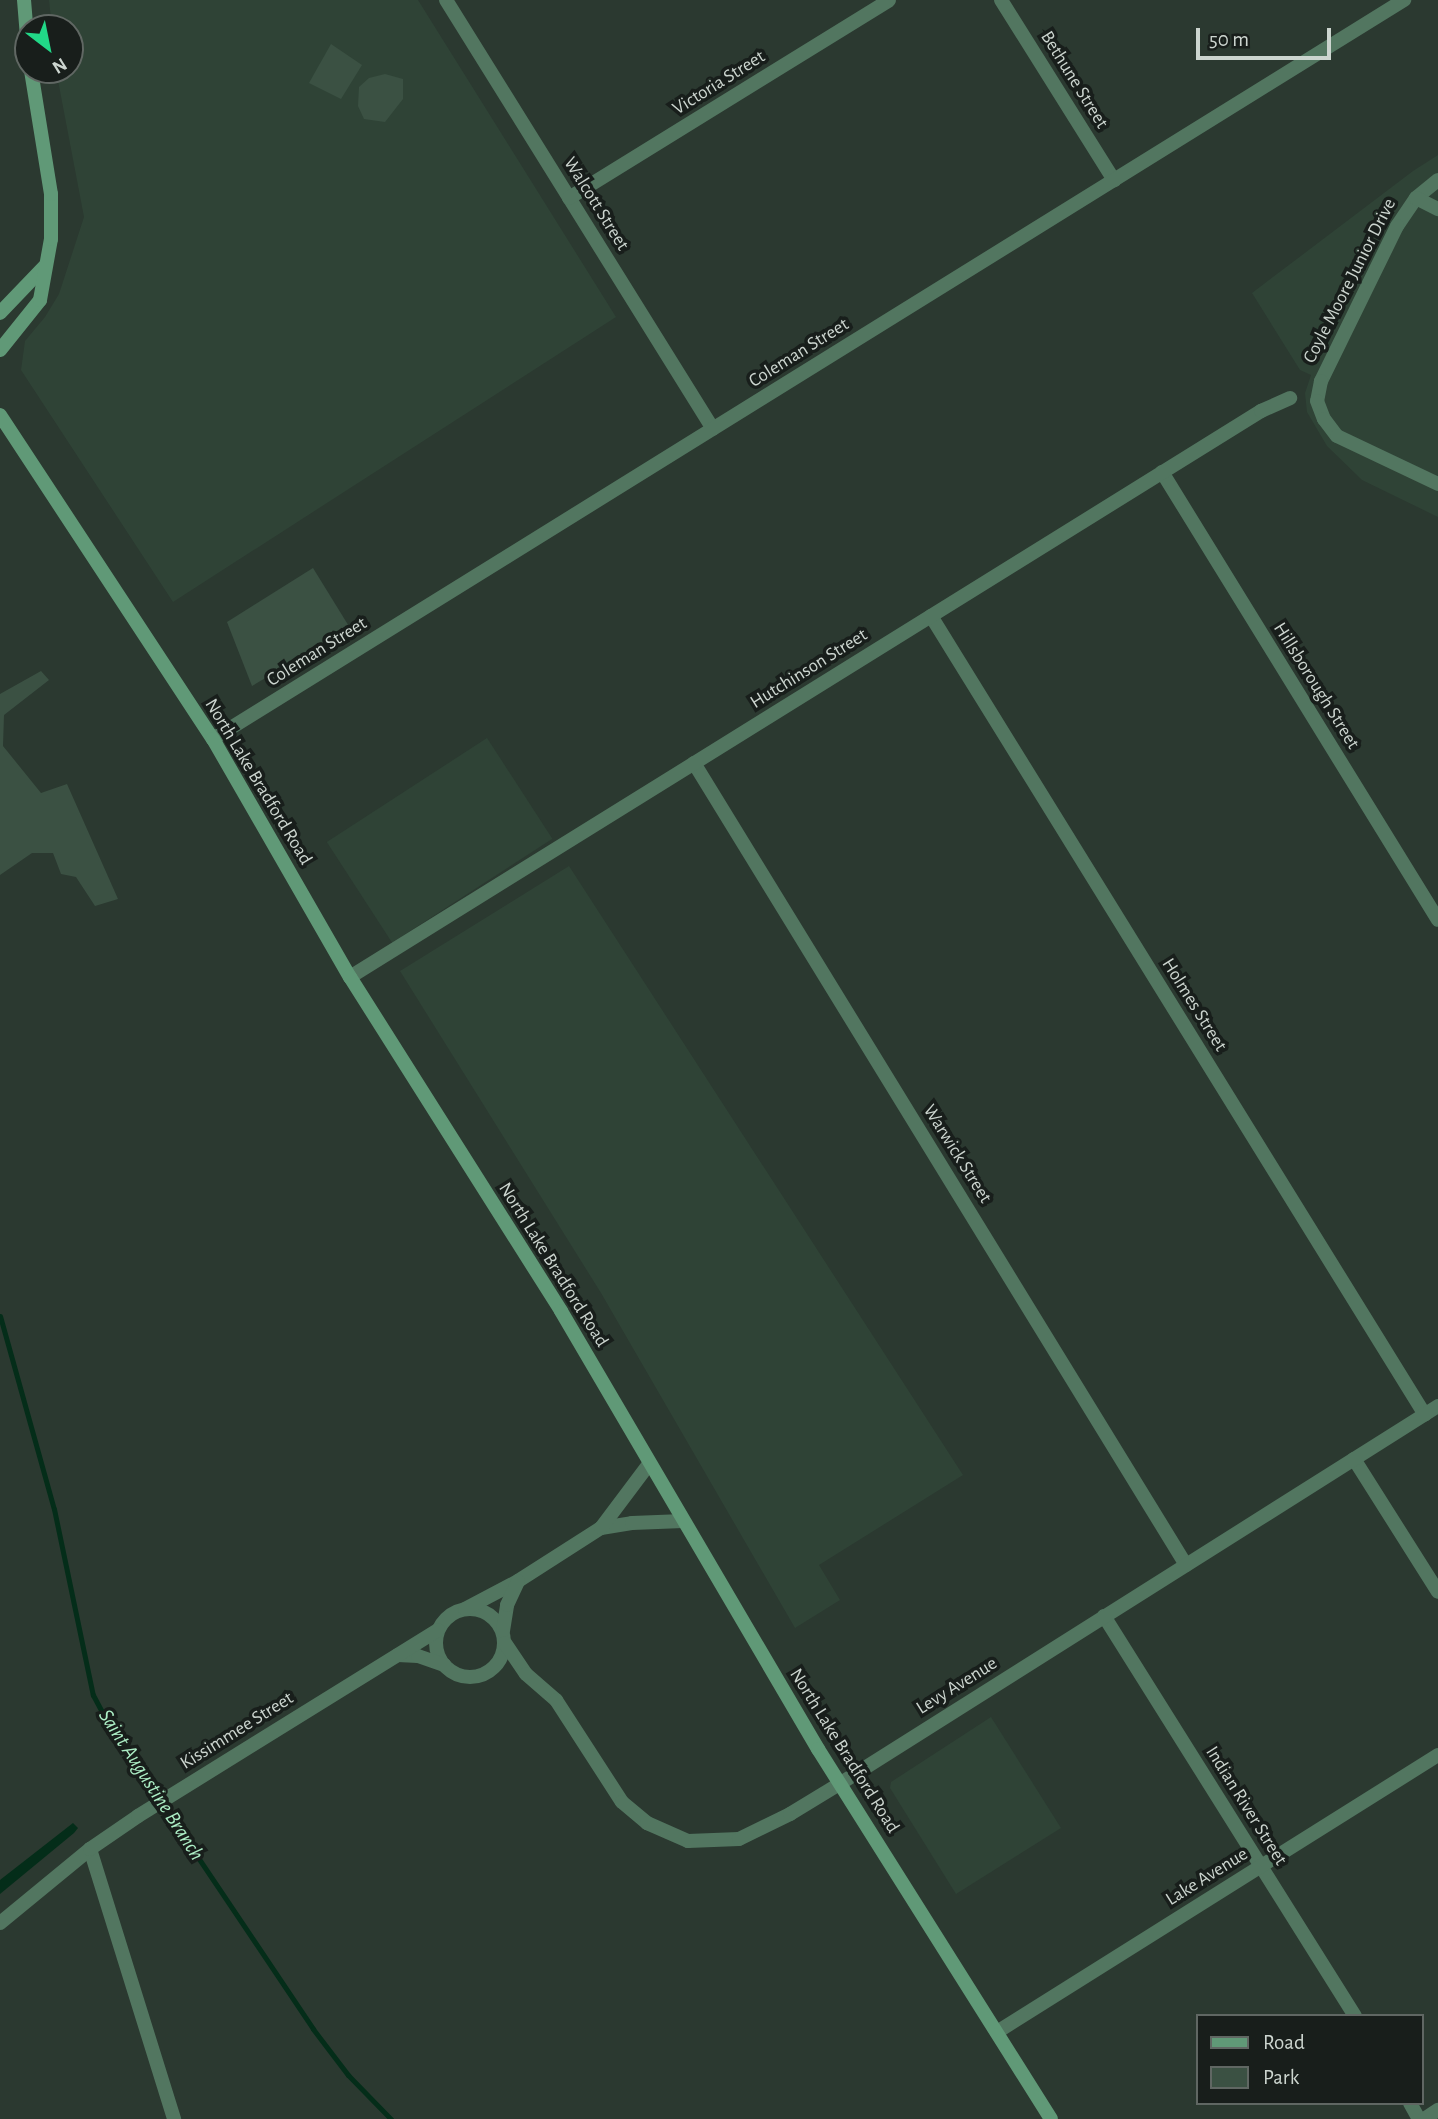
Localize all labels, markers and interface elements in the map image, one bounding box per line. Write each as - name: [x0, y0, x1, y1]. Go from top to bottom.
- north arrow: [14, 14, 84, 84]
- scale bar: [1200, 14, 1335, 58]
- street label: Bethune Street: [1035, 27, 1113, 133]
- text: 50 m: [1209, 29, 1249, 50]
- street label: Victoria Street: [668, 46, 770, 120]
- text: N: [49, 54, 70, 77]
- street label: Walcott Street: [558, 153, 634, 255]
- street label: Coyle Moore Junior Drive: [1299, 195, 1401, 367]
- street label: Coleman Street: [745, 313, 853, 393]
- street label: Coleman Street: [263, 612, 371, 692]
- street label: Hillsborough Street: [1268, 618, 1364, 754]
- street label: Hutchinson Street: [746, 624, 872, 714]
- street label: North Lake Bradford Road: [199, 695, 317, 869]
- street label: Holmes Street: [1156, 954, 1232, 1056]
- street label: Warwick Street: [918, 1100, 996, 1208]
- street label: North Lake Bradford Road: [493, 1178, 613, 1352]
- street label: Levy Avenue: [912, 1652, 1002, 1720]
- street label: North Lake Bradford Road: [784, 1664, 904, 1838]
- street label: Kissimmee Street: [176, 1687, 298, 1775]
- water label: Saint Augustine Branch: [93, 1705, 209, 1865]
- street label: Indian River Street: [1200, 1742, 1292, 1870]
- street label: Lake Avenue: [1162, 1843, 1252, 1911]
- legend: [1196, 2014, 1424, 2105]
- text: Road: [1263, 2032, 1305, 2053]
- text: Park: [1263, 2067, 1299, 2088]

